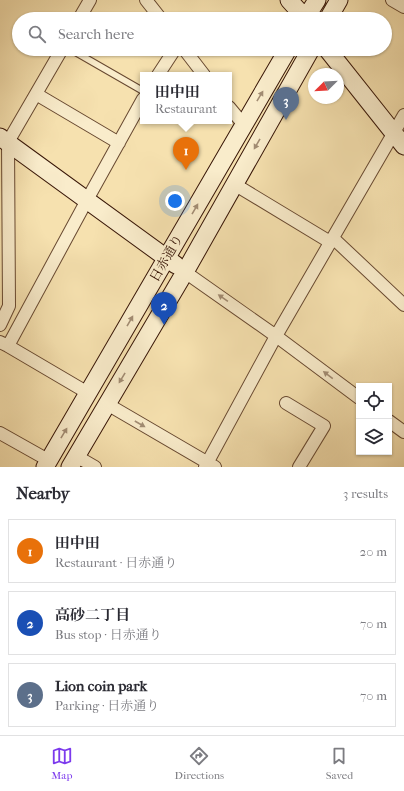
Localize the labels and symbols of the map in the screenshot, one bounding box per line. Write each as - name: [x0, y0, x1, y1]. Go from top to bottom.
- north arrow: [308, 68, 344, 104]
- pin: 3: [273, 87, 299, 120]
- one-way arrow: [257, 90, 264, 102]
- pin: 1: [173, 137, 199, 170]
- one-way arrow: [253, 138, 260, 150]
- your location: [165, 191, 185, 211]
- one-way arrow: [192, 203, 199, 215]
- street label: 日赤通り: [147, 232, 185, 284]
- pin: 2: [151, 292, 177, 325]
- one-way arrow: [217, 294, 228, 302]
- one-way arrow: [127, 315, 134, 327]
- one-way arrow: [322, 371, 333, 379]
- one-way arrow: [119, 372, 126, 384]
- one-way arrow: [134, 420, 146, 427]
- one-way arrow: [61, 427, 68, 439]

